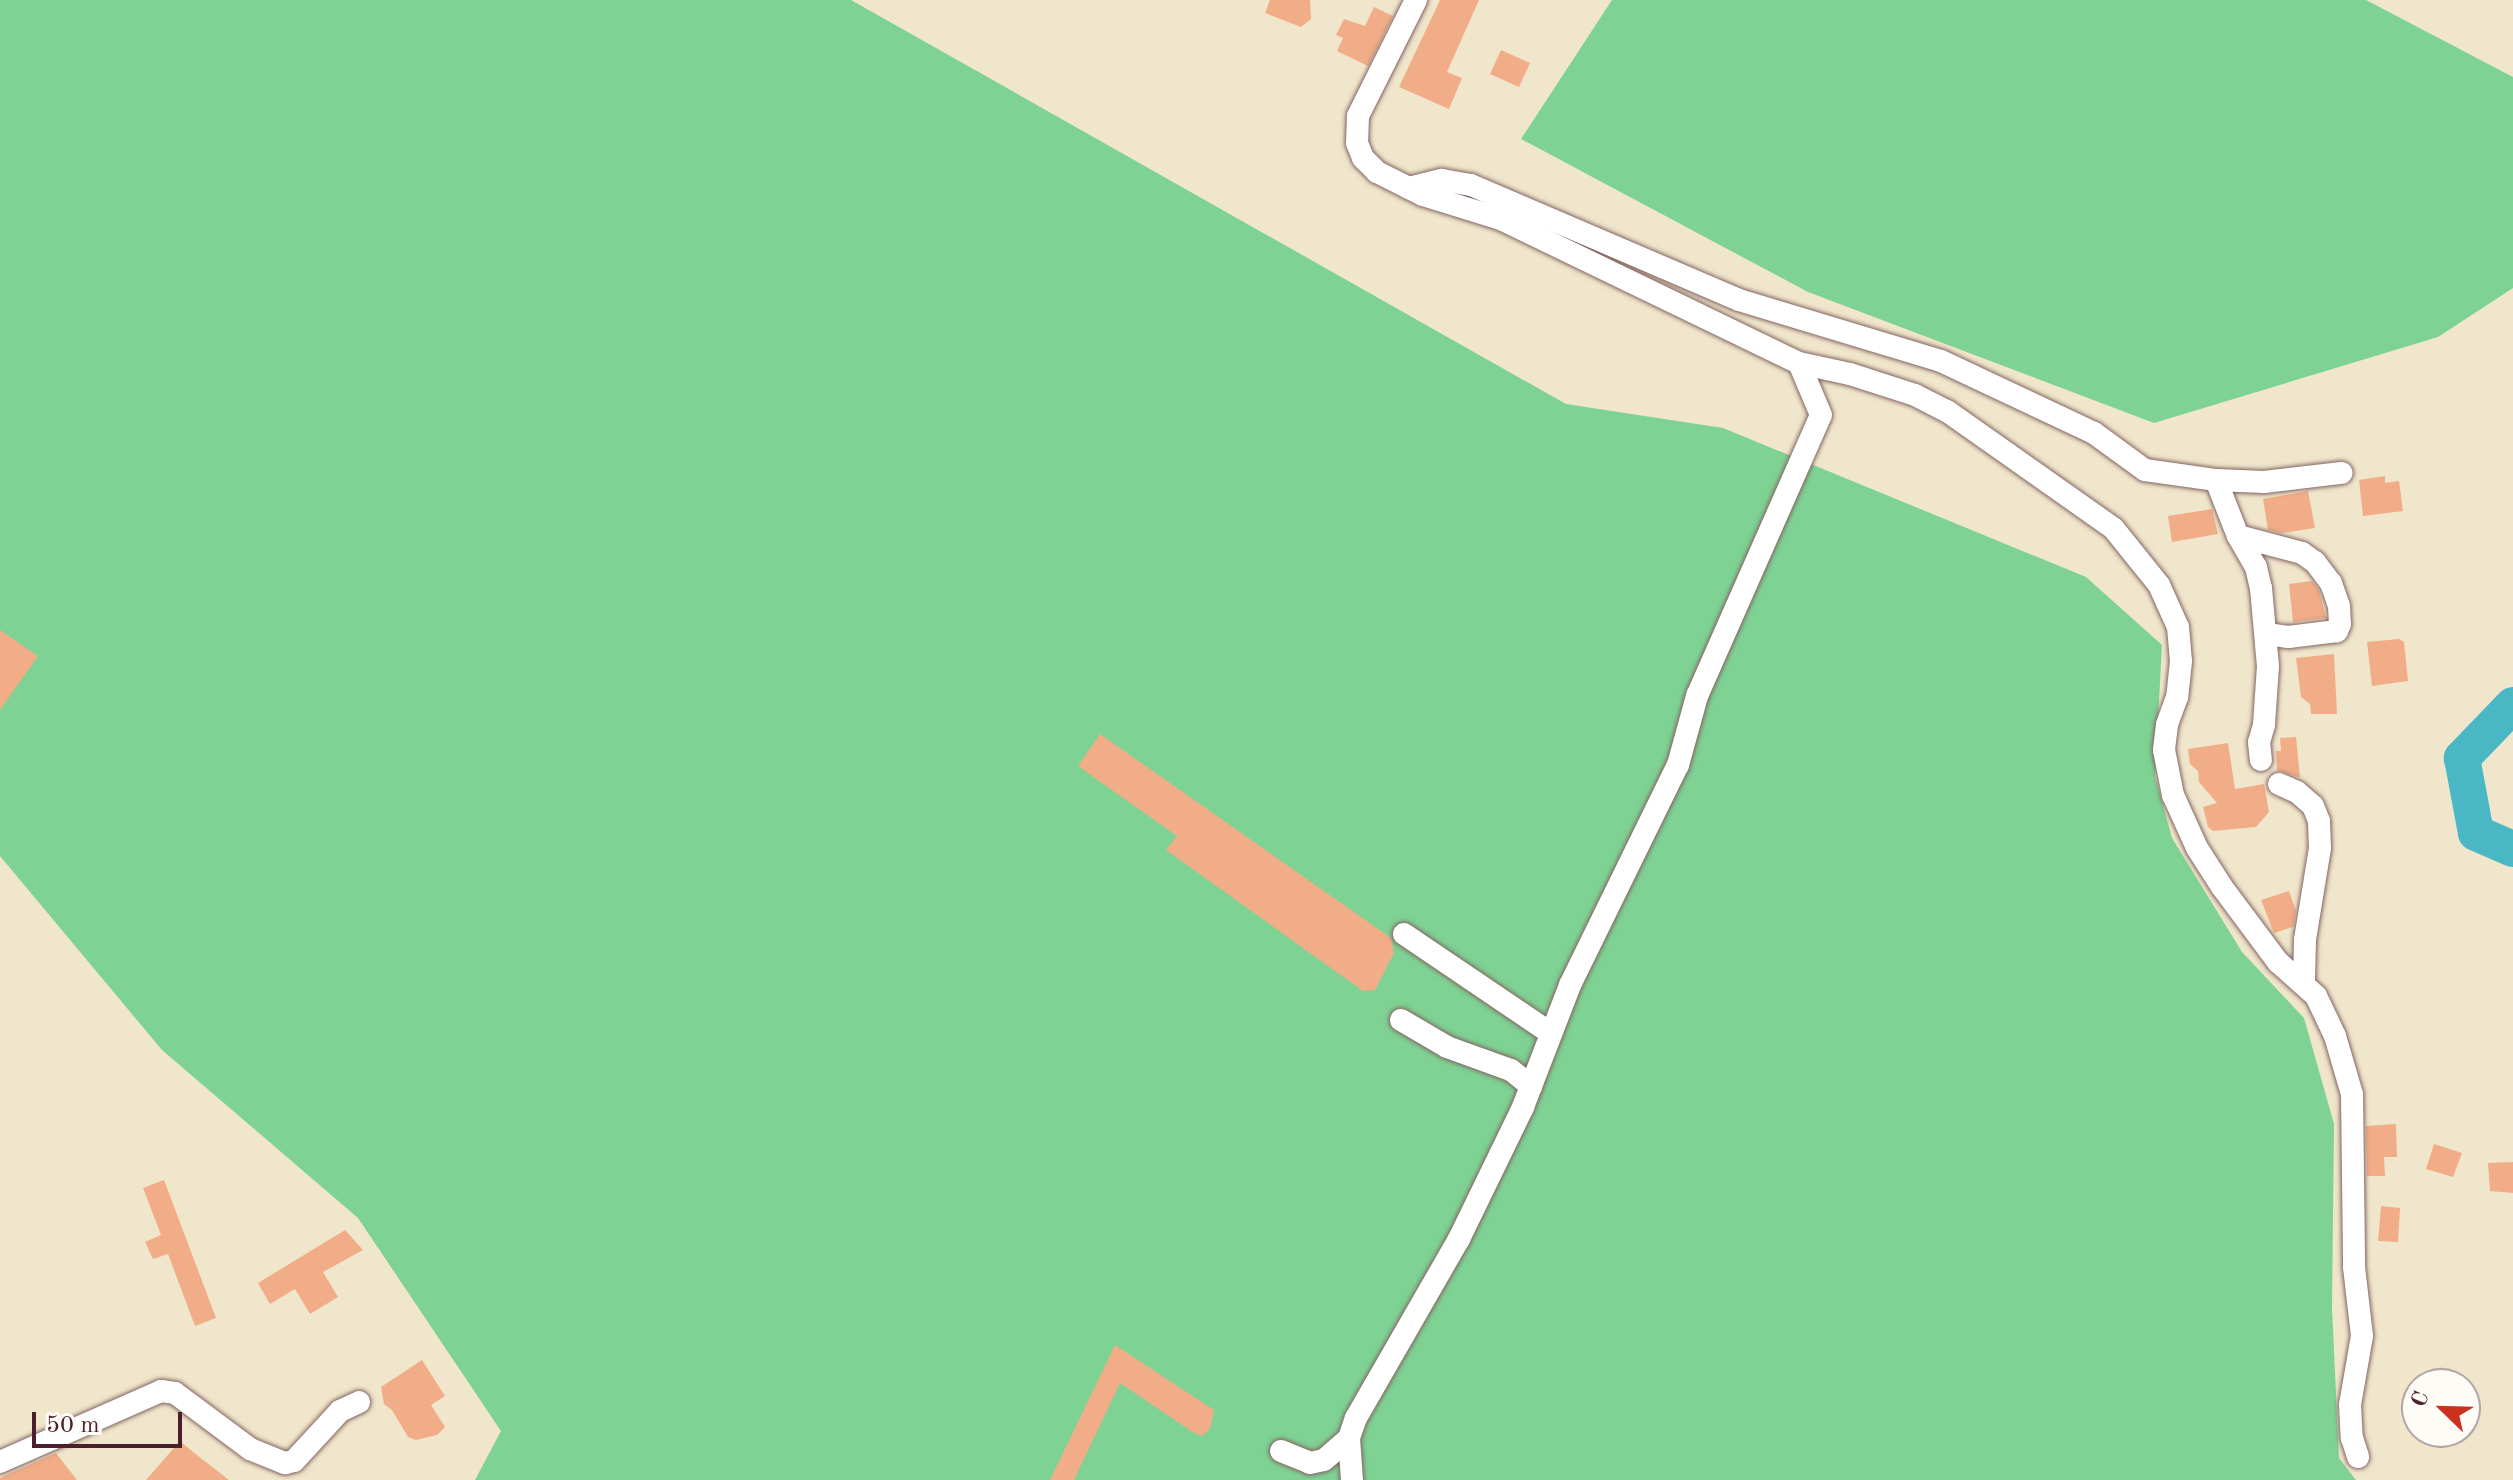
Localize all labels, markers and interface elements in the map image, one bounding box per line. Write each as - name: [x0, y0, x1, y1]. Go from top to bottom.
- north arrow: [2401, 1368, 2481, 1448]
- text: С: [2408, 1388, 2434, 1410]
- scale bar: [36, 1396, 186, 1446]
- text: 50 m: [46, 1414, 100, 1438]

